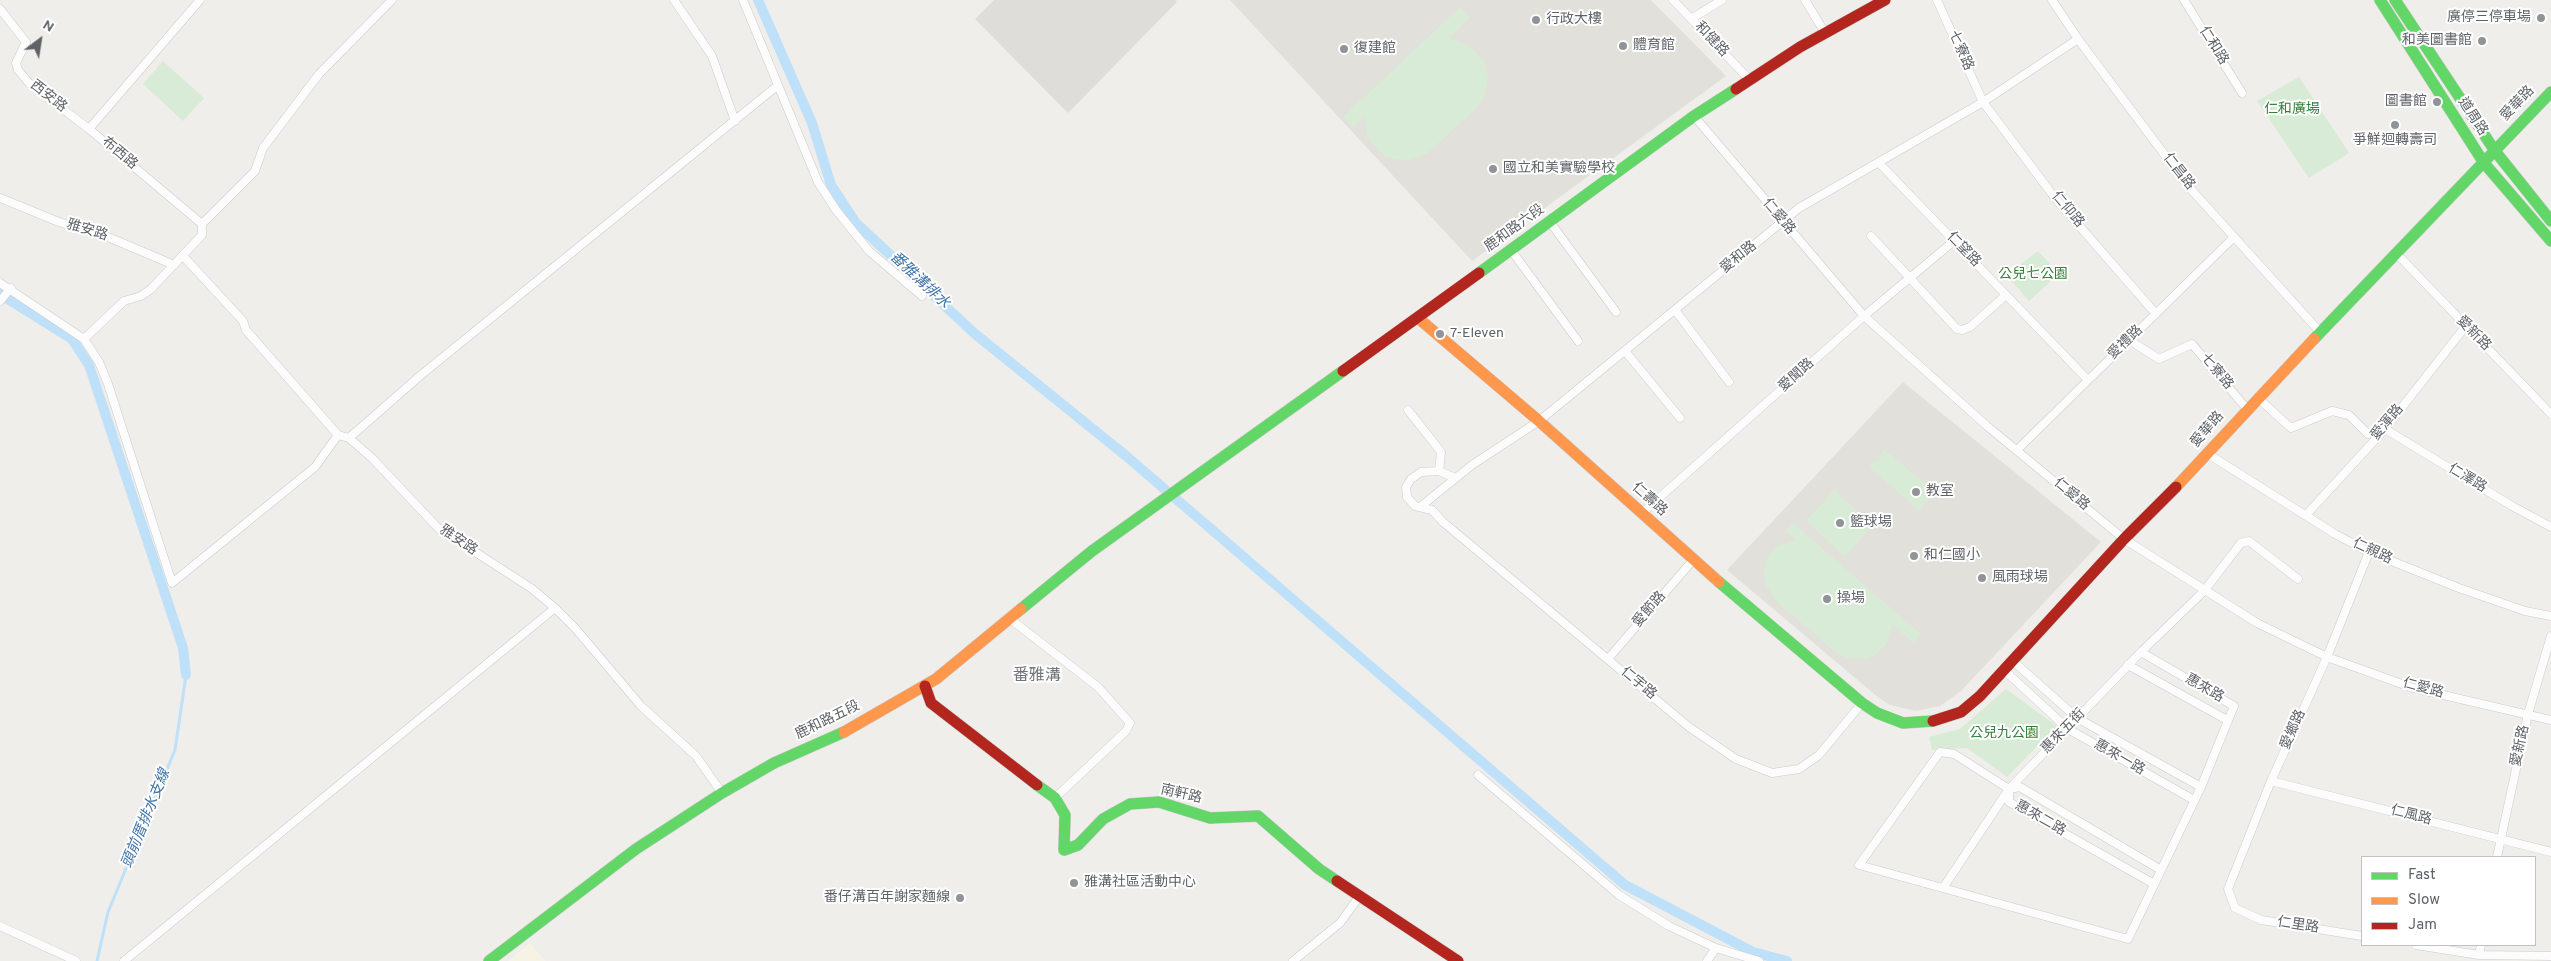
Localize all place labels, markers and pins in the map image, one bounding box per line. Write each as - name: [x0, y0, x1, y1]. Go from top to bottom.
- place label: 廣停三停車場: [2447, 10, 2531, 26]
- place label: 行政大樓: [1546, 12, 1602, 28]
- marker: 廣停三停車場: [2535, 12, 2547, 24]
- marker: 行政大樓: [1530, 14, 1542, 26]
- place label: 和美圖書館: [2402, 33, 2472, 49]
- marker: 和美圖書館: [2476, 35, 2488, 47]
- place label: 體育館: [1633, 38, 1675, 54]
- marker: 體育館: [1617, 40, 1629, 52]
- place label: 復建館: [1354, 41, 1396, 57]
- marker: 復建館: [1338, 43, 1350, 55]
- place label: 圖書館: [2385, 94, 2427, 110]
- marker: 圖書館: [2431, 96, 2443, 108]
- marker: 爭鮮迴轉壽司: [2389, 119, 2401, 131]
- place label: 爭鮮迴轉壽司: [2353, 133, 2437, 149]
- place label: 國立和美實驗學校: [1503, 161, 1615, 177]
- marker: 國立和美實驗學校: [1487, 163, 1499, 175]
- place label: 7-Eleven: [1450, 326, 1504, 342]
- marker: 7-Eleven: [1434, 328, 1446, 340]
- place label: 教室: [1926, 484, 1954, 500]
- marker: 教室: [1910, 486, 1922, 498]
- place label: 籃球場: [1850, 515, 1892, 531]
- marker: 籃球場: [1834, 517, 1846, 529]
- place label: 和仁國小: [1924, 548, 1980, 564]
- marker: 和仁國小: [1908, 550, 1920, 562]
- place label: 風雨球場: [1992, 570, 2048, 586]
- marker: 風雨球場: [1976, 572, 1988, 584]
- place label: 操場: [1837, 591, 1865, 607]
- marker: 操場: [1821, 593, 1833, 605]
- place label: 雅溝社區活動中心: [1084, 875, 1196, 891]
- marker: 雅溝社區活動中心: [1068, 877, 1080, 889]
- place label: 番仔溝百年謝家麵線: [824, 890, 950, 906]
- marker: 番仔溝百年謝家麵線: [954, 892, 966, 904]

